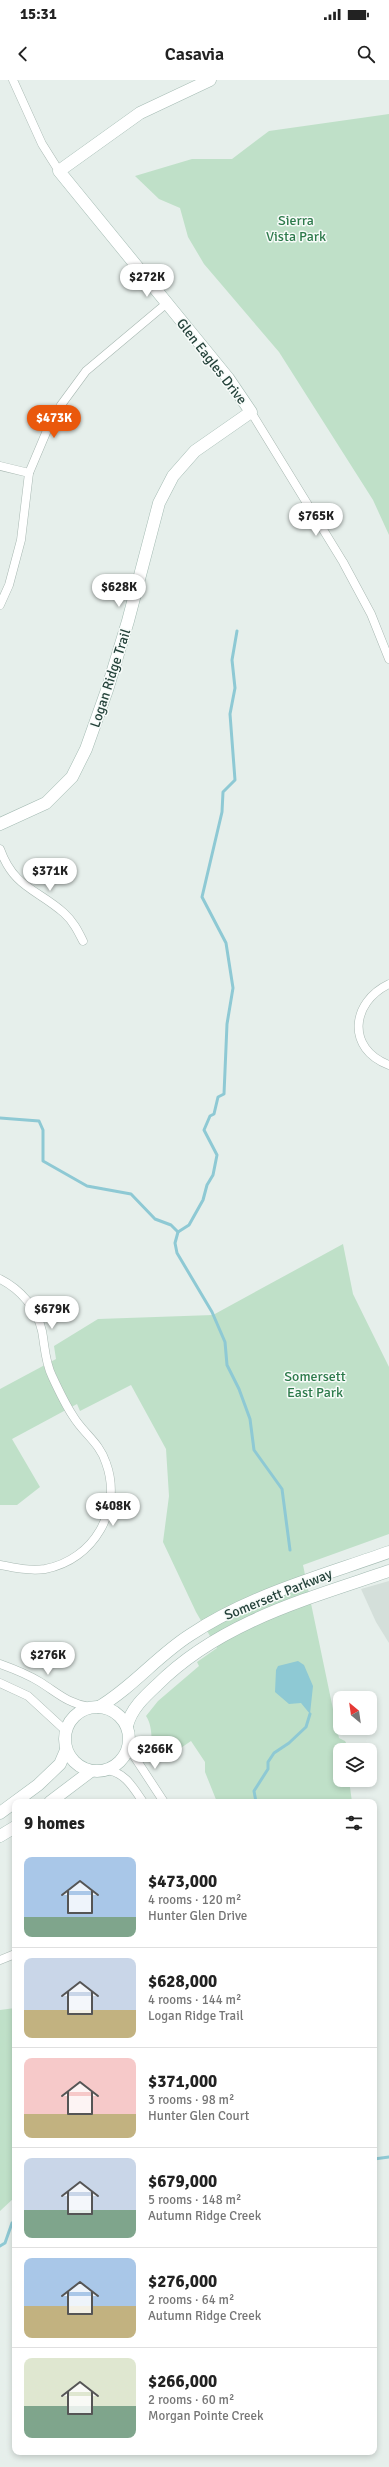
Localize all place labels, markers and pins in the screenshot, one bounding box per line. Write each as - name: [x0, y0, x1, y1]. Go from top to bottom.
- pin: $272K: [119, 264, 175, 298]
- pin: $473K: [26, 405, 82, 439]
- pin: $765K: [288, 503, 344, 537]
- pin: $628K: [91, 574, 147, 608]
- pin: $371K: [22, 858, 78, 892]
- pin: $679K: [24, 1296, 80, 1330]
- pin: $408K: [85, 1493, 141, 1527]
- pin: $276K: [20, 1642, 76, 1676]
- pin: $266K: [127, 1736, 183, 1770]

